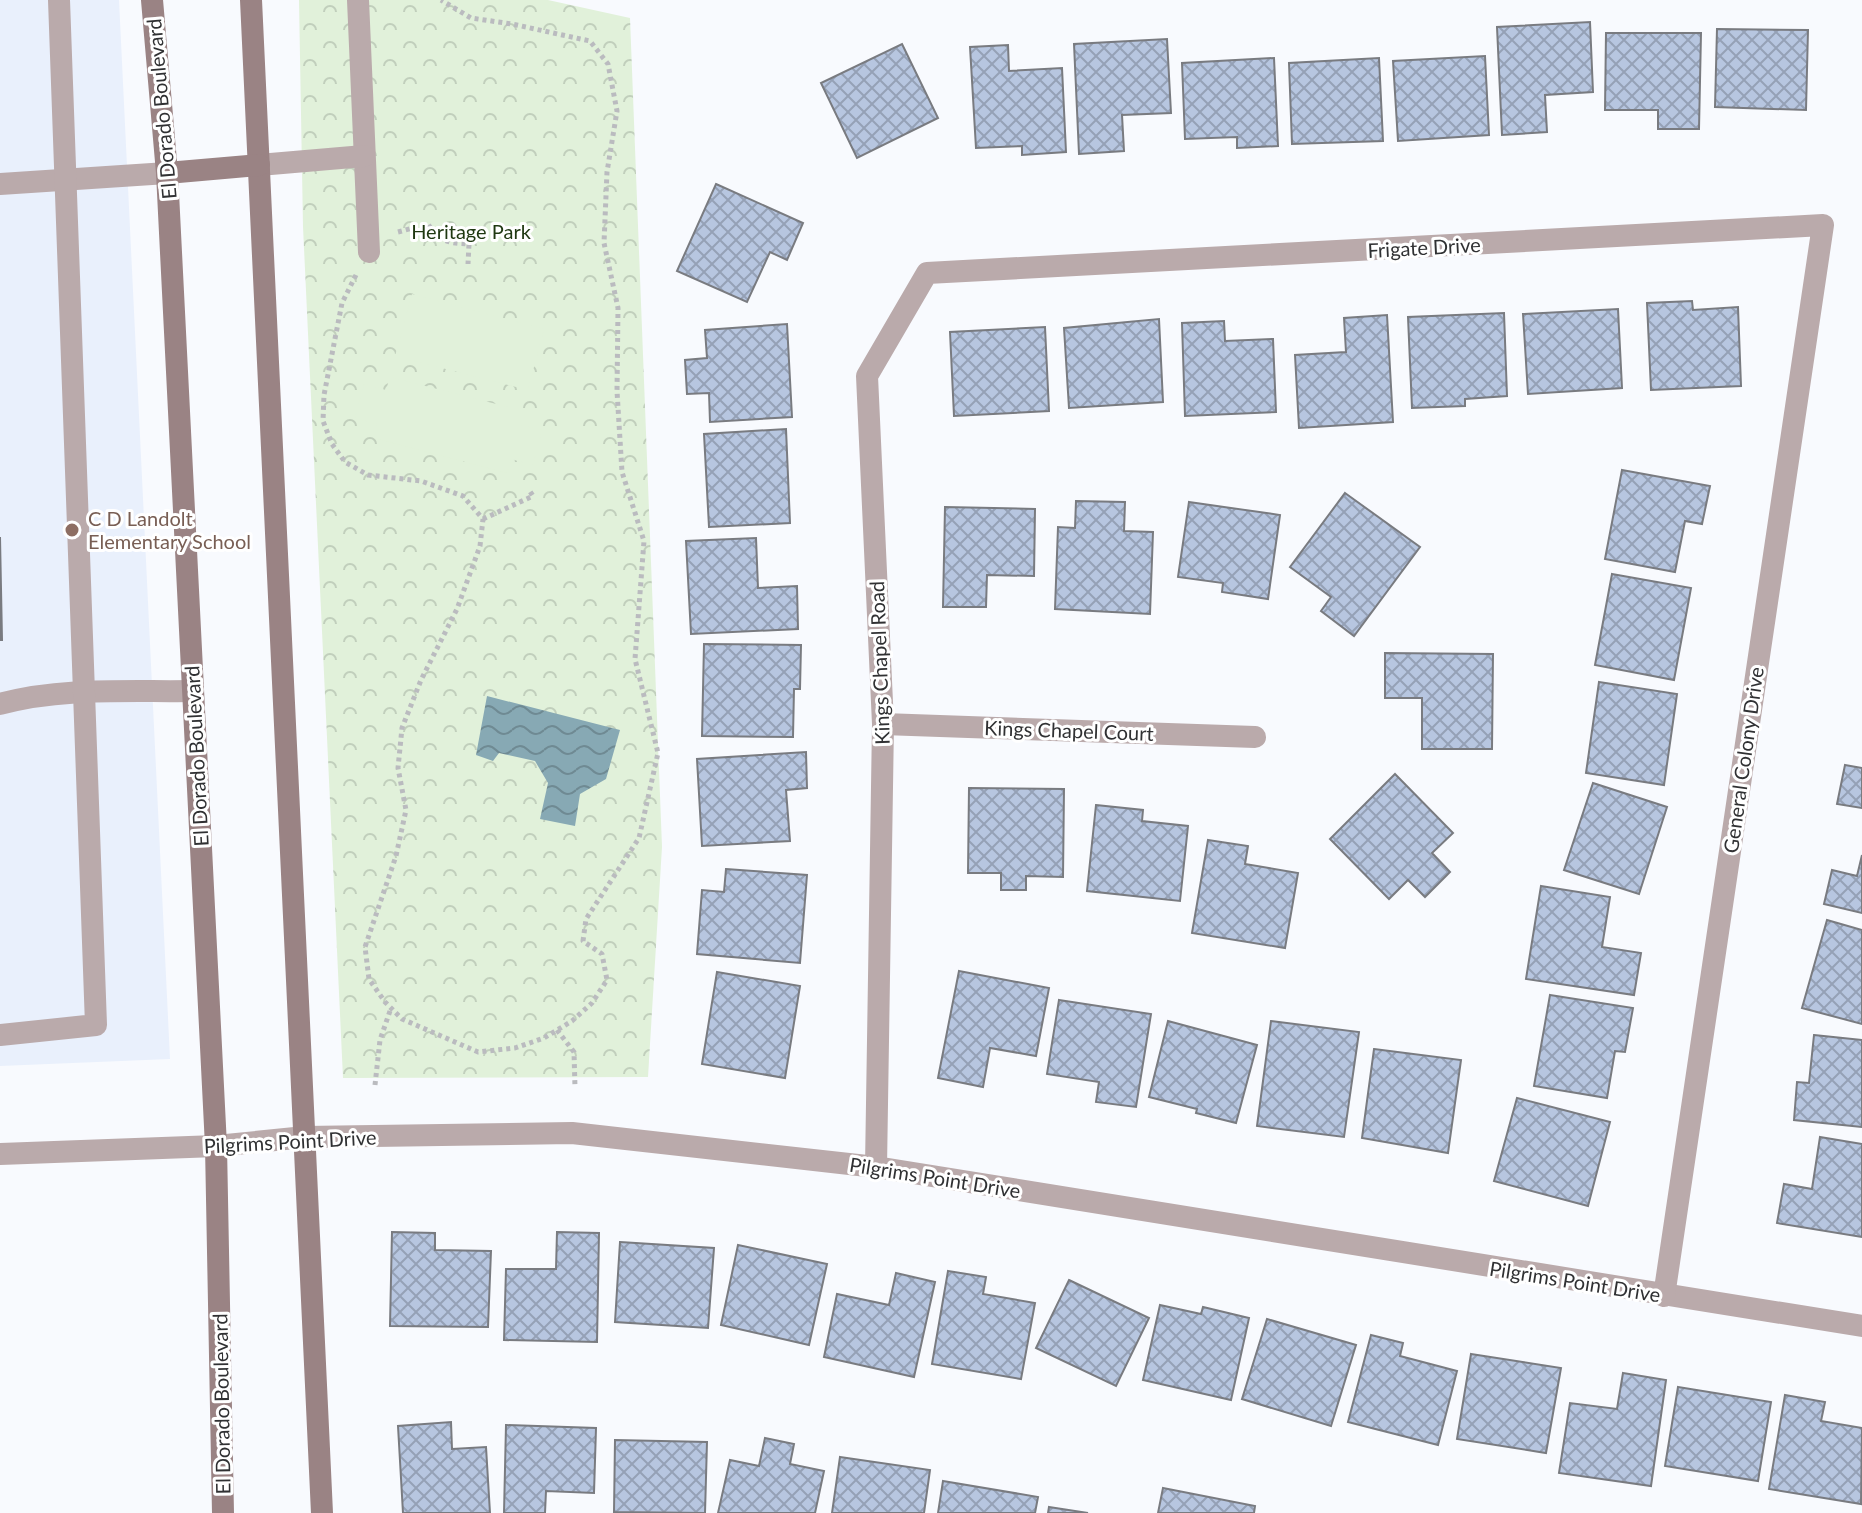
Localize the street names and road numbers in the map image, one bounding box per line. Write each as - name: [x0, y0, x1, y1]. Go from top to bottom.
- street label: El Dorado Boulevard: [141, 18, 181, 200]
- street label: Frigate Drive: [1367, 232, 1481, 262]
- street label: Kings Chapel Road: [864, 581, 894, 745]
- street label: El Dorado Boulevard: [179, 665, 213, 847]
- street label: General Colony Drive: [1718, 665, 1768, 855]
- street label: Kings Chapel Court: [984, 715, 1154, 745]
- street label: Pilgrims Point Drive: [203, 1124, 377, 1158]
- street label: Pilgrims Point Drive: [848, 1152, 1022, 1202]
- street label: Pilgrims Point Drive: [1488, 1256, 1662, 1306]
- street label: El Dorado Boulevard: [207, 1313, 235, 1495]

